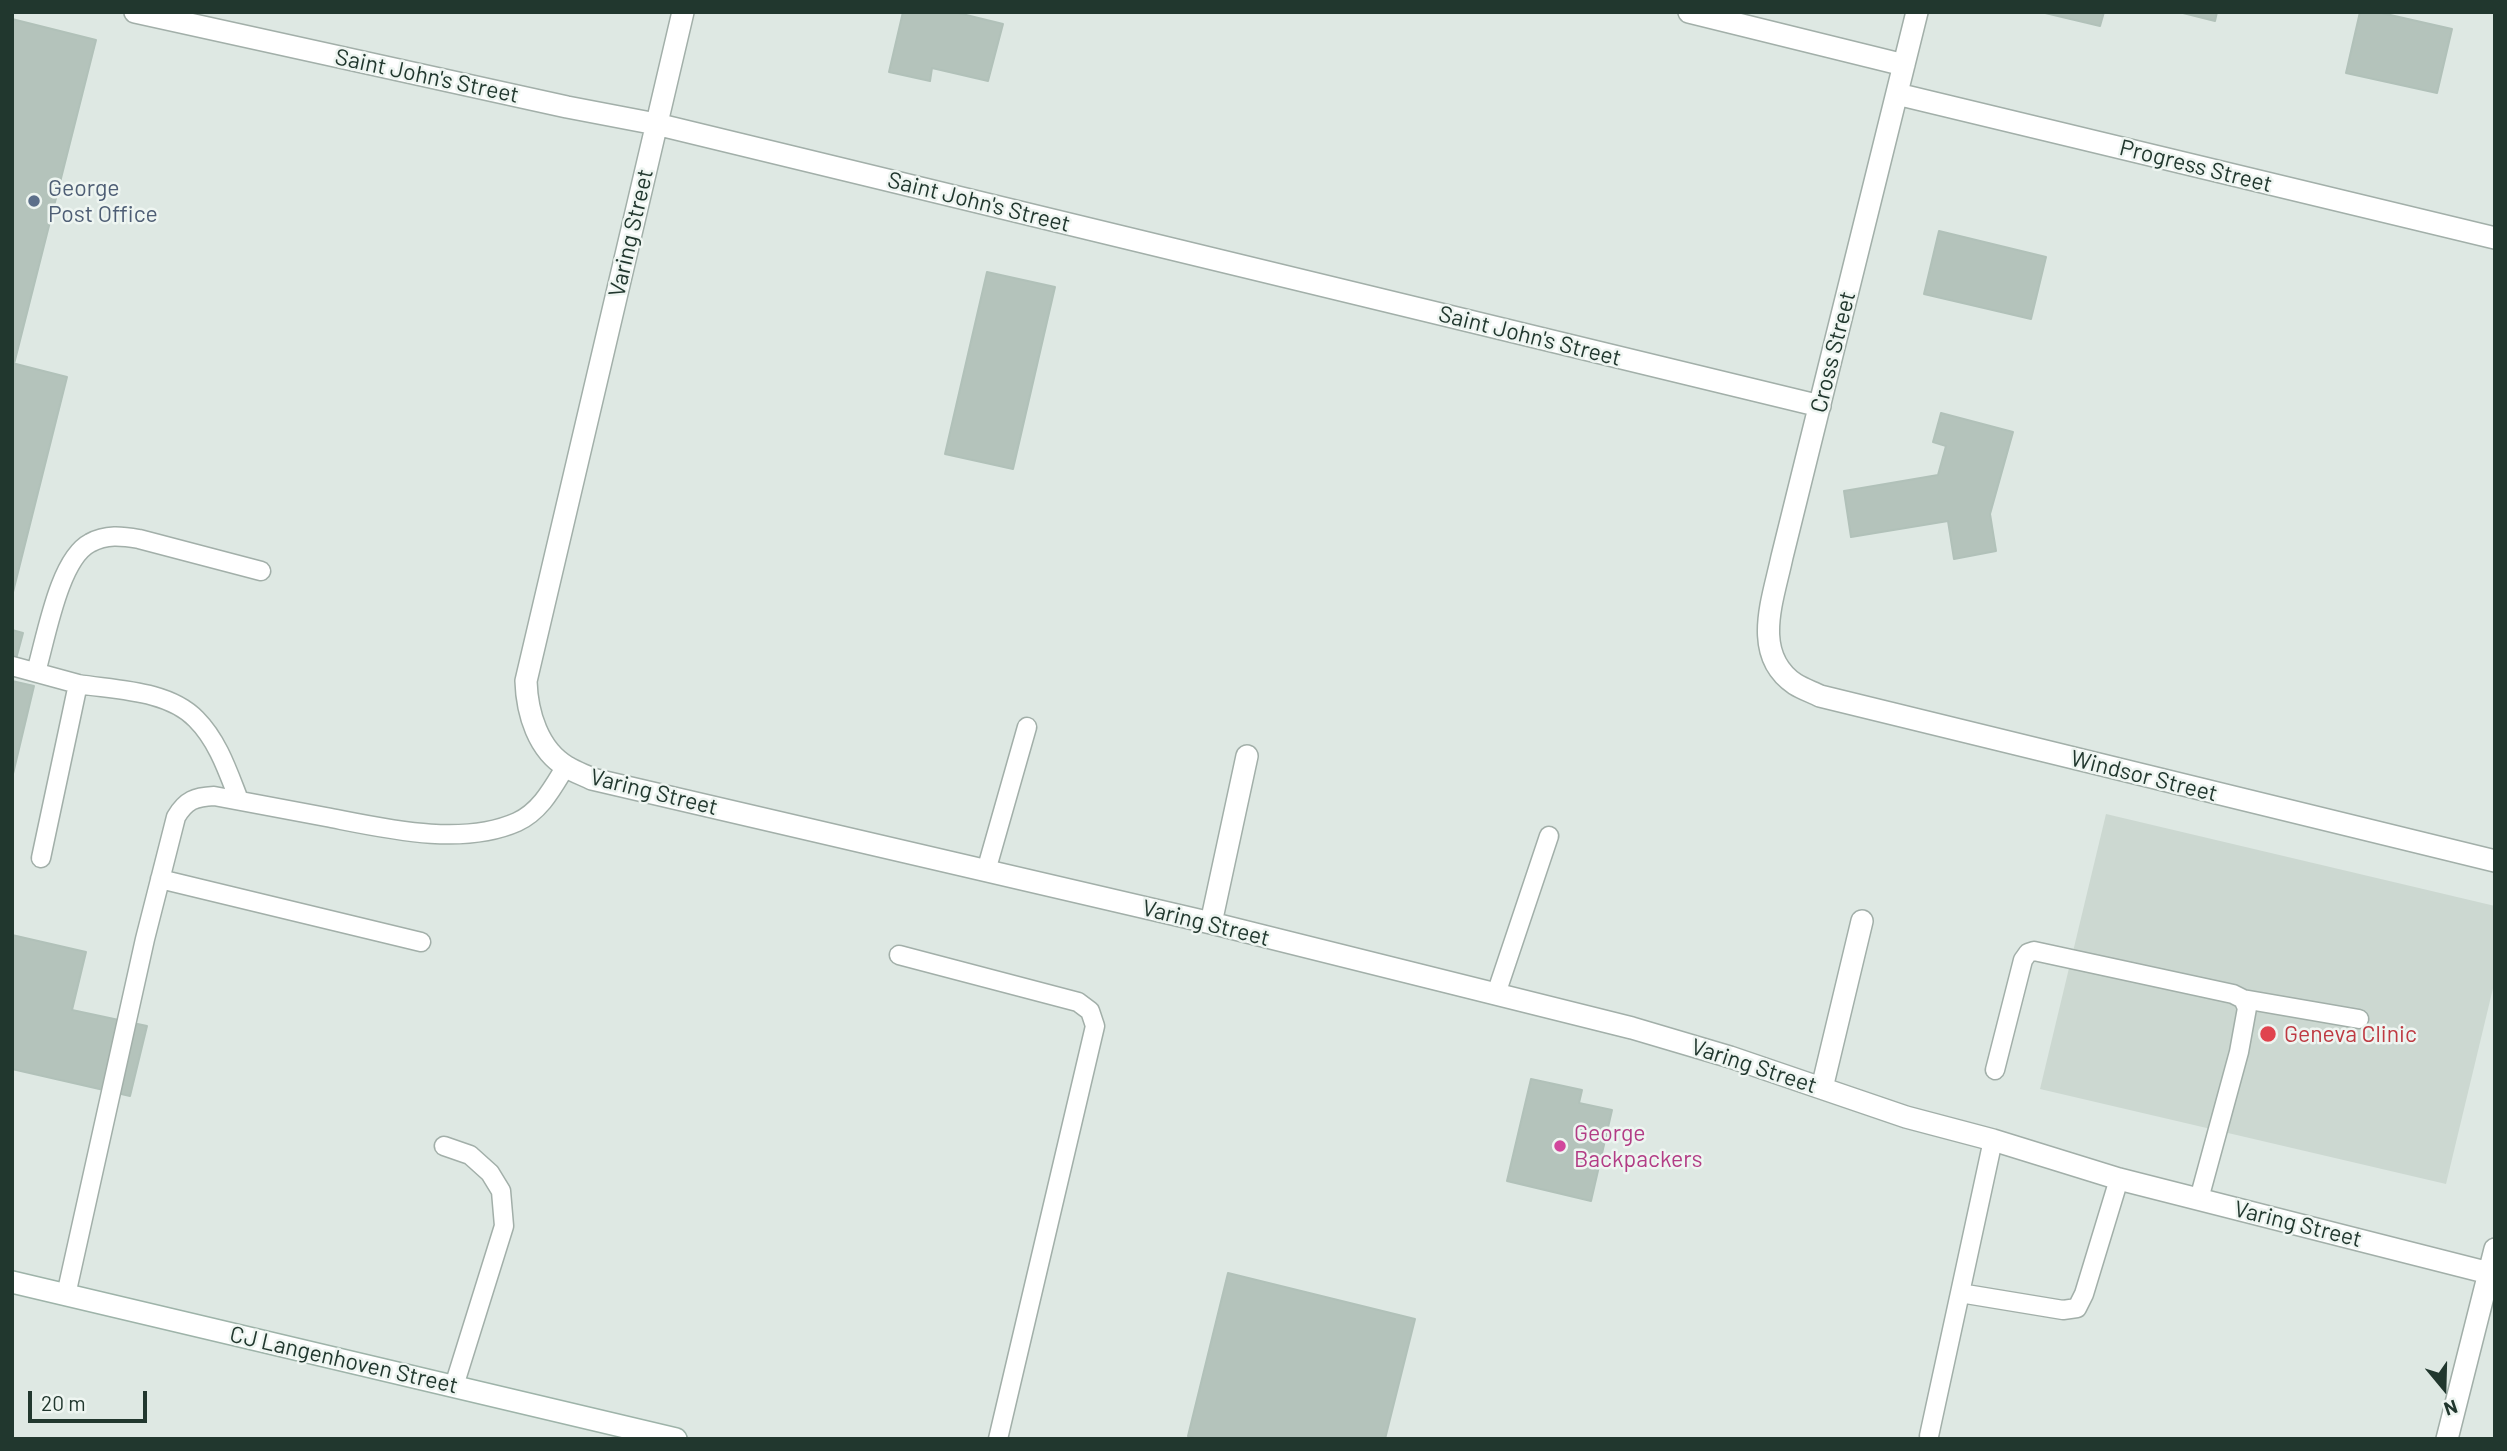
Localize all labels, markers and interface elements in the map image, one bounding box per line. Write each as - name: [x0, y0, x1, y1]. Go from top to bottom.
- street label: Saint John's Street: [333, 43, 521, 109]
- street label: Progress Street: [2117, 134, 2275, 198]
- street label: Varing Street: [603, 166, 659, 300]
- street label: Saint John's Street: [885, 166, 1073, 238]
- place label: George Post Office: [48, 174, 158, 228]
- marker: George Post Office: [26, 193, 42, 209]
- street label: Cross Street: [1805, 289, 1861, 415]
- street label: Saint John's Street: [1436, 300, 1624, 372]
- street label: Windsor Street: [2068, 744, 2220, 808]
- street label: Varing Street: [587, 763, 721, 821]
- street label: Varing Street: [1139, 894, 1273, 952]
- place label: Geneva Clinic: [2284, 1020, 2417, 1048]
- marker: Geneva Clinic: [2258, 1024, 2278, 1044]
- street label: Varing Street: [1688, 1033, 1820, 1099]
- place label: George Backpackers: [1574, 1119, 1703, 1173]
- marker: George Backpackers: [1552, 1138, 1568, 1154]
- street label: Varing Street: [2231, 1195, 2365, 1253]
- street label: CJ Langenhoven Street: [227, 1320, 461, 1400]
- north arrow: [2409, 1353, 2479, 1423]
- scale bar: [32, 1378, 150, 1422]
- text: 20 m: [41, 1390, 86, 1415]
- text: N: [2441, 1395, 2461, 1421]

